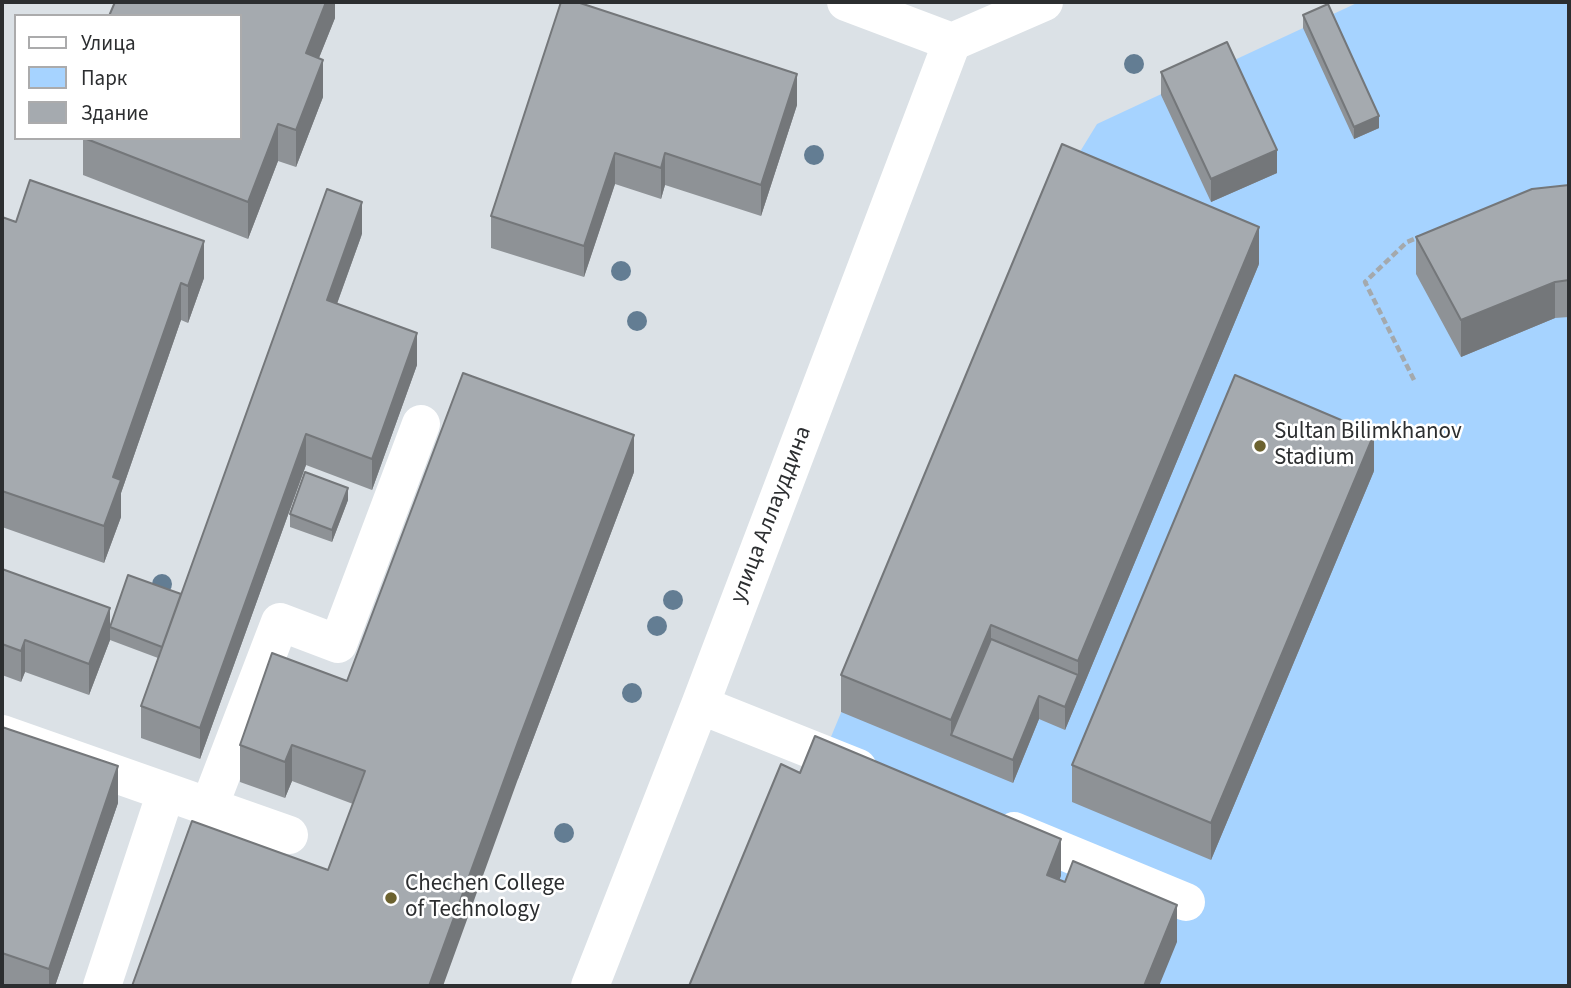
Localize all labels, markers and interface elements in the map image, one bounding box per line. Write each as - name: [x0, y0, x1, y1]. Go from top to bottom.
- legend: [14, 14, 242, 140]
- text: Улица: [81, 28, 136, 58]
- text: Парк: [81, 63, 127, 93]
- text: Здание: [81, 98, 149, 128]
- place label: Sultan Bilimkhanov Stadium: [1274, 419, 1462, 473]
- street label: улица Аллауддина: [726, 423, 818, 607]
- marker: Sultan Bilimkhanov Stadium: [1252, 438, 1268, 454]
- place label: Chechen College of Technology: [405, 871, 565, 925]
- marker: Chechen College of Technology: [383, 890, 399, 906]

